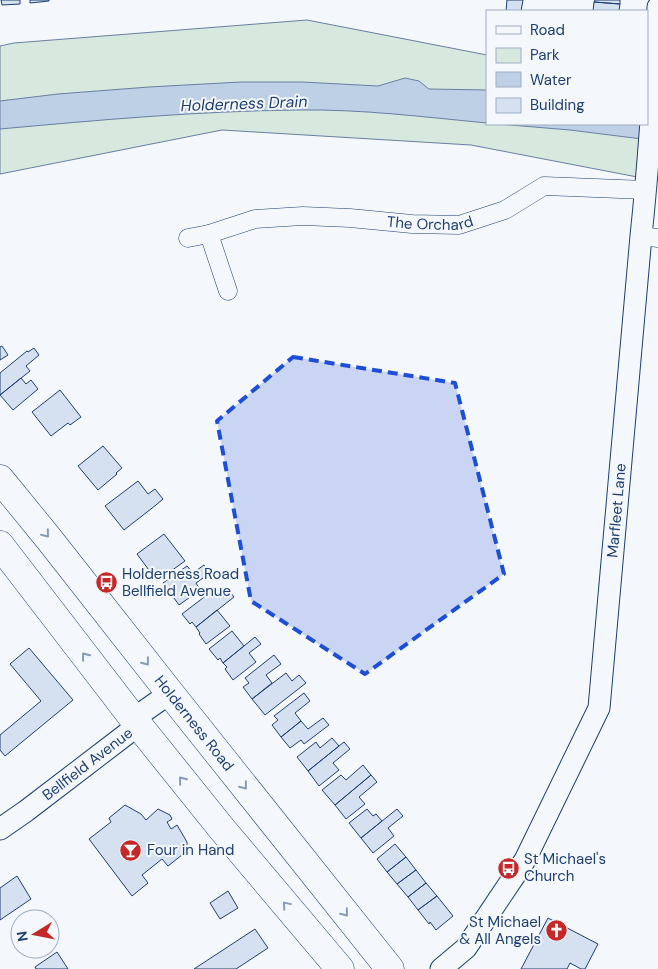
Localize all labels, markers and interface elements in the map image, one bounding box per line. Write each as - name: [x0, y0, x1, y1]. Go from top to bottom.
- legend: [486, 10, 648, 125]
- text: Road: [530, 20, 565, 40]
- text: Park: [530, 45, 560, 65]
- text: Water: [530, 70, 572, 90]
- water label: Holderness Drain: [180, 91, 308, 116]
- text: Building: [530, 95, 585, 115]
- street label: The Orchard: [386, 211, 476, 235]
- street label: Marfleet Lane: [602, 462, 631, 559]
- one-way arrow: [40, 528, 48, 537]
- place label: Holderness Road Bellfield Avenue: [122, 564, 239, 601]
- bus stop icon: Holderness Road Bellfield Avenue: [94, 571, 118, 595]
- one-way arrow: [83, 653, 91, 662]
- one-way arrow: [140, 657, 149, 666]
- street label: Holderness Road: [150, 671, 238, 775]
- street label: Bellfield Avenue: [38, 723, 137, 805]
- one-way arrow: [179, 776, 188, 785]
- one-way arrow: [238, 780, 246, 789]
- bar icon: Four in Hand: [119, 838, 143, 862]
- place label: Four in Hand: [147, 840, 234, 860]
- place label: St Michael's Church: [524, 849, 606, 886]
- bus stop icon: St Michael's Church: [496, 856, 520, 880]
- one-way arrow: [283, 902, 292, 911]
- one-way arrow: [340, 907, 348, 916]
- north arrow: [10, 909, 60, 959]
- place label: St Michael & All Angels: [459, 912, 541, 949]
- church icon: St Michael & All Angels: [545, 919, 569, 943]
- text: N: [12, 930, 32, 943]

